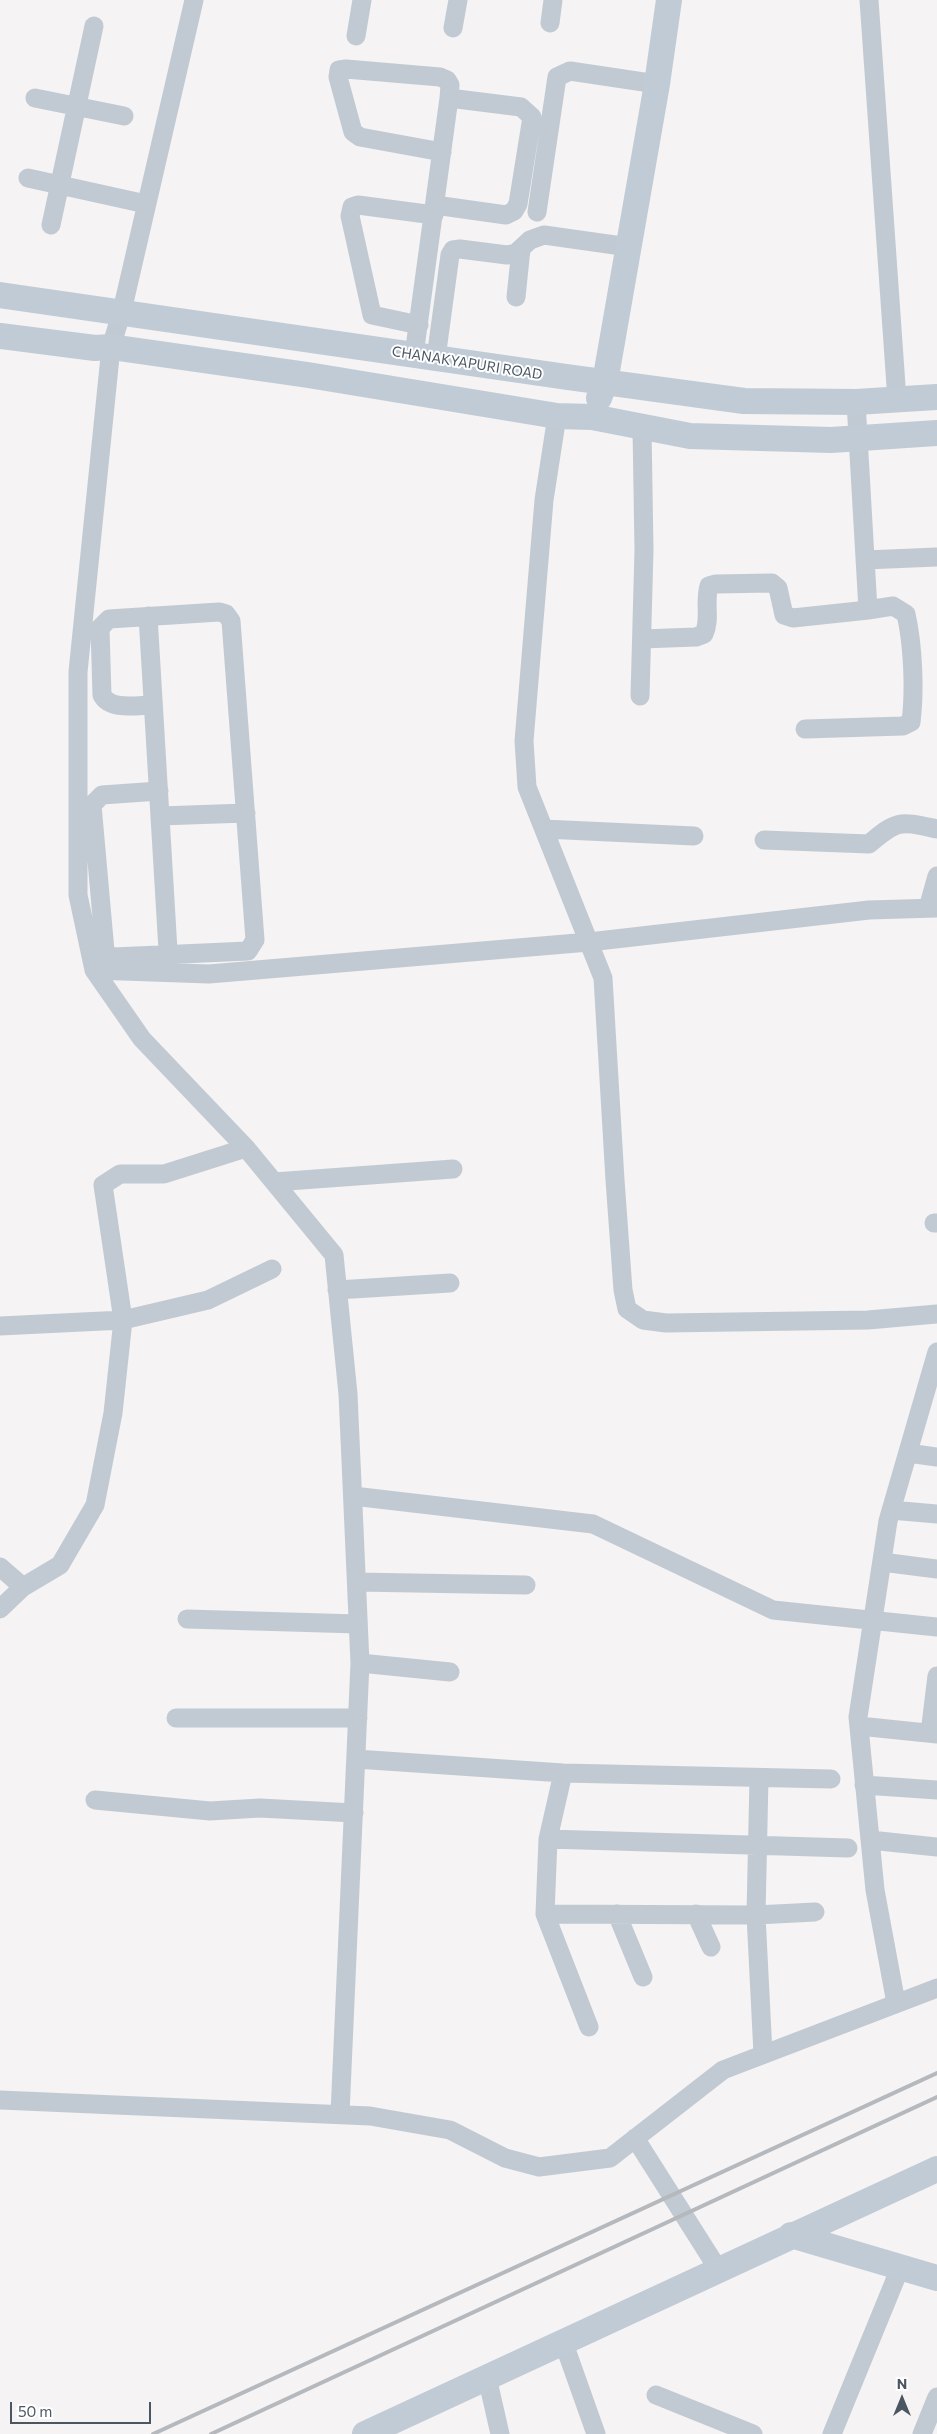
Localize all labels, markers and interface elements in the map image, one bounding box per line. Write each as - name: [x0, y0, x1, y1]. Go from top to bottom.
- street label: CHANAKYAPURI ROAD: [391, 343, 543, 383]
- north arrow: [877, 2374, 927, 2424]
- text: N: [897, 2375, 907, 2392]
- scale bar: [12, 2392, 154, 2424]
- text: 50 m: [18, 2402, 52, 2420]

